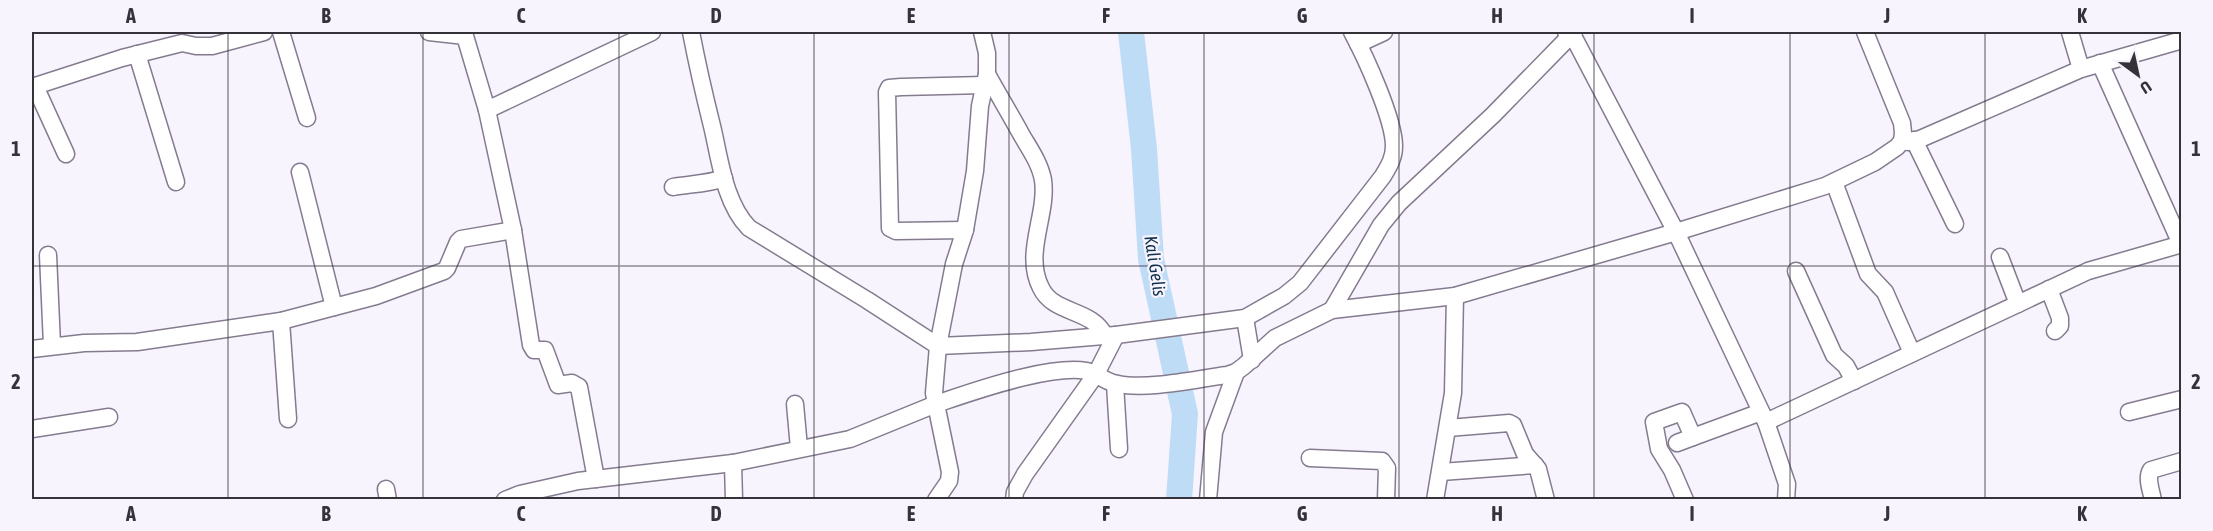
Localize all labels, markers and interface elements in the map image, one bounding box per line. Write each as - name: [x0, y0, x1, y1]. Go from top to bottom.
- text: A: [125, 4, 136, 27]
- text: B: [321, 4, 331, 27]
- text: C: [517, 4, 526, 27]
- text: D: [710, 4, 722, 27]
- text: E: [907, 4, 916, 27]
- text: F: [1102, 4, 1110, 27]
- text: G: [1297, 4, 1308, 27]
- text: H: [1491, 4, 1503, 27]
- text: I: [1689, 4, 1695, 27]
- text: J: [1883, 4, 1890, 27]
- text: K: [2077, 4, 2087, 27]
- north arrow: [2108, 45, 2168, 105]
- text: U: [2137, 77, 2155, 98]
- text: 1: [11, 137, 21, 160]
- text: 1: [2191, 137, 2201, 160]
- water label: Kali Gelis: [1140, 234, 1171, 298]
- text: 2: [11, 370, 21, 393]
- text: 2: [2191, 370, 2201, 393]
- text: A: [125, 502, 136, 525]
- text: B: [321, 502, 331, 525]
- text: C: [517, 502, 526, 525]
- text: D: [710, 502, 722, 525]
- text: E: [907, 502, 916, 525]
- text: F: [1102, 502, 1110, 525]
- text: G: [1297, 502, 1308, 525]
- text: H: [1491, 502, 1503, 525]
- text: I: [1689, 502, 1695, 525]
- text: J: [1883, 502, 1890, 525]
- text: K: [2077, 502, 2087, 525]

